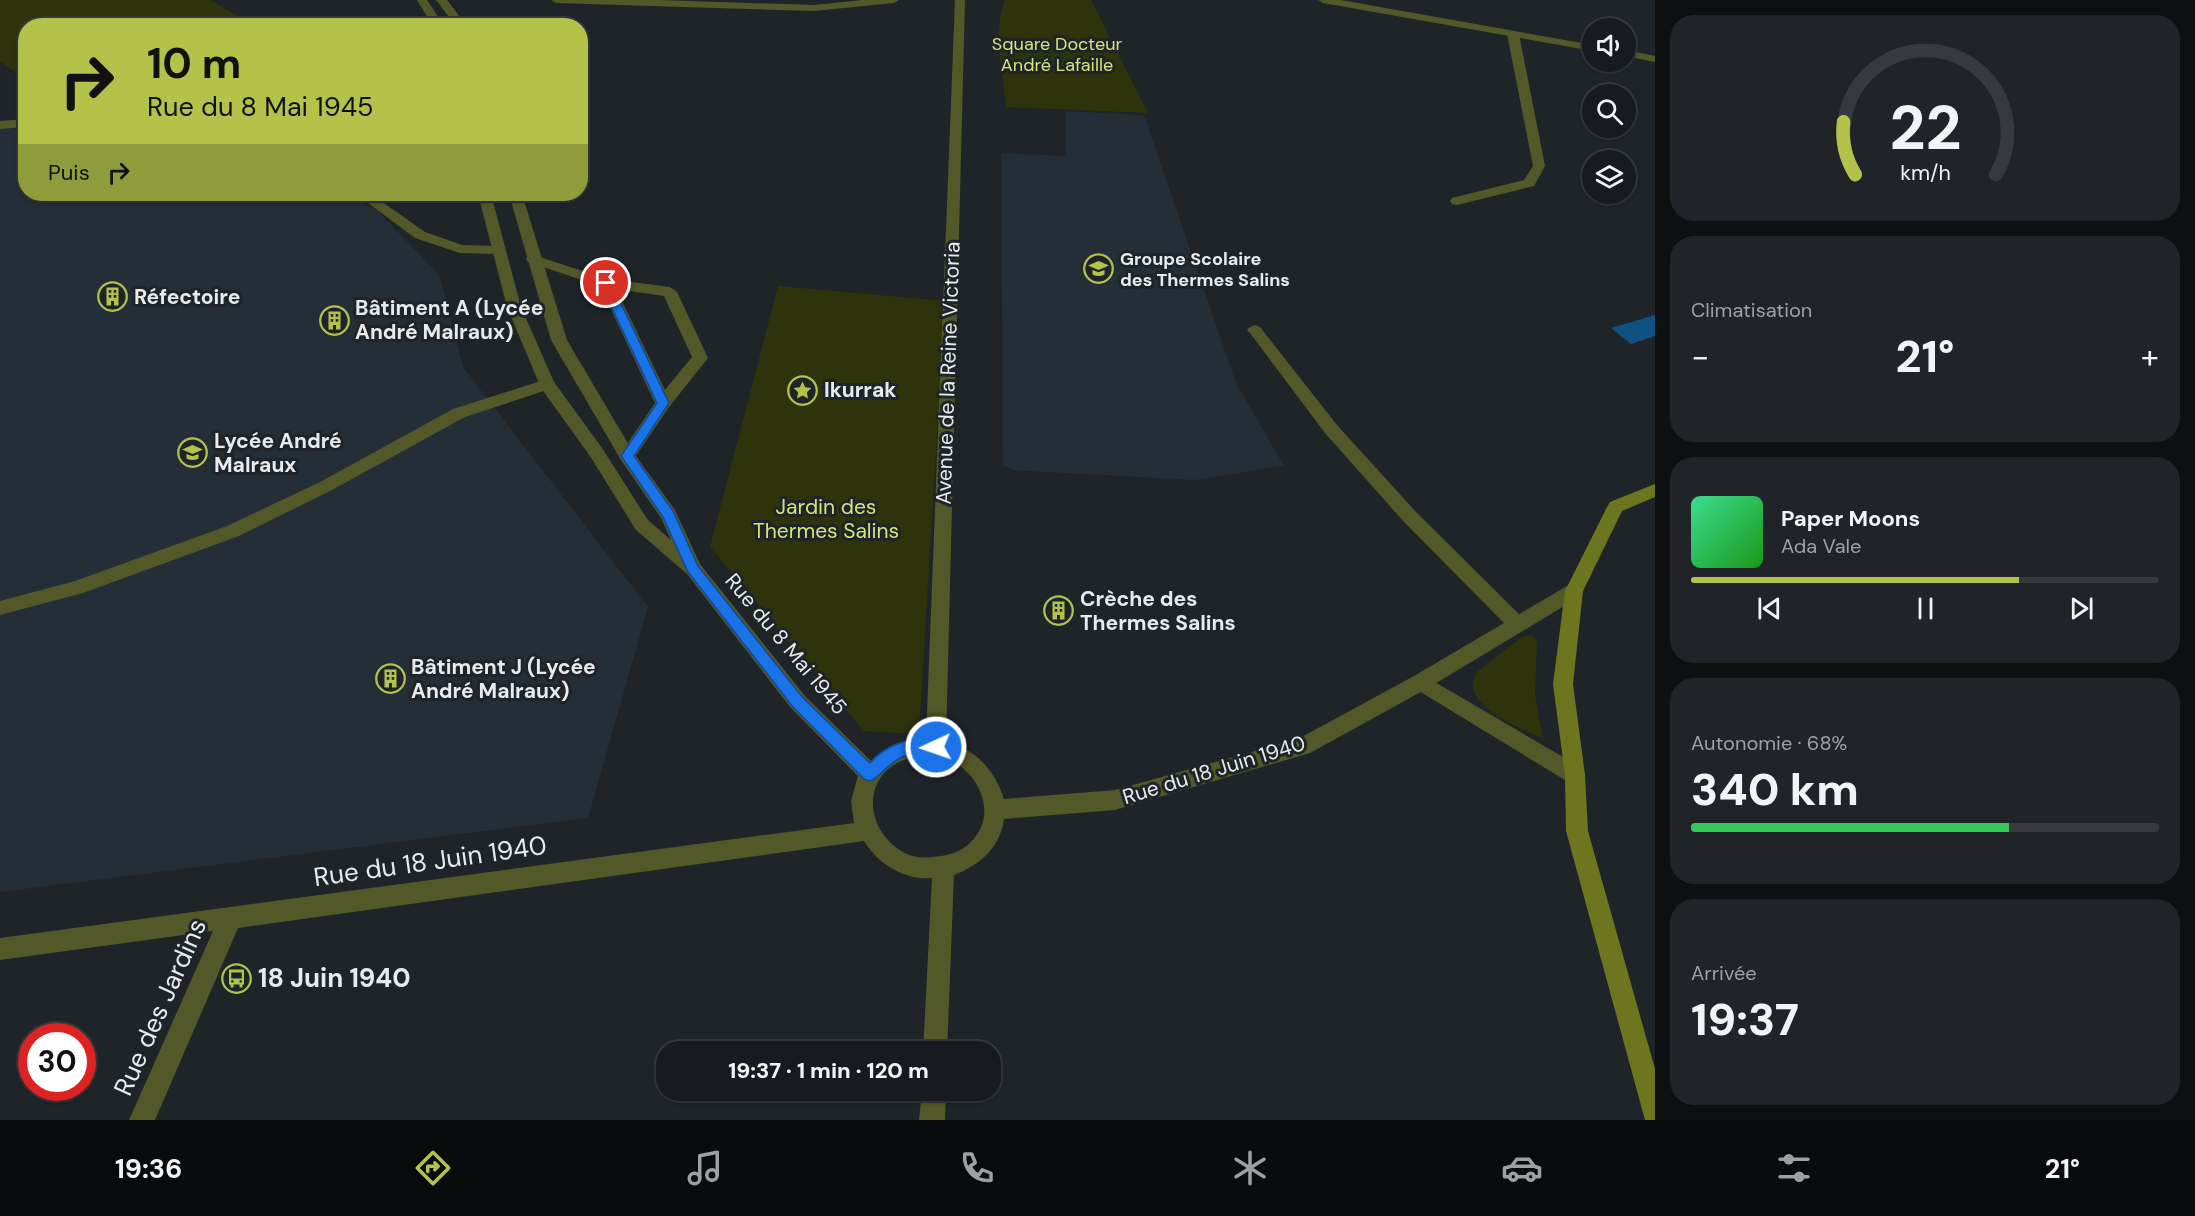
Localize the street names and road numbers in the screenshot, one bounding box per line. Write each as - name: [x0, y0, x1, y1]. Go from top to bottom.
- street label: Avenue de la Reine Victoria: [929, 241, 967, 505]
- street label: Rue du 8 Mai 1945: [719, 568, 853, 720]
- street label: Rue du 18 Juin 1940: [1119, 729, 1309, 811]
- street label: Rue du 18 Juin 1940: [311, 828, 549, 894]
- street label: Rue des Jardins: [106, 913, 214, 1101]

